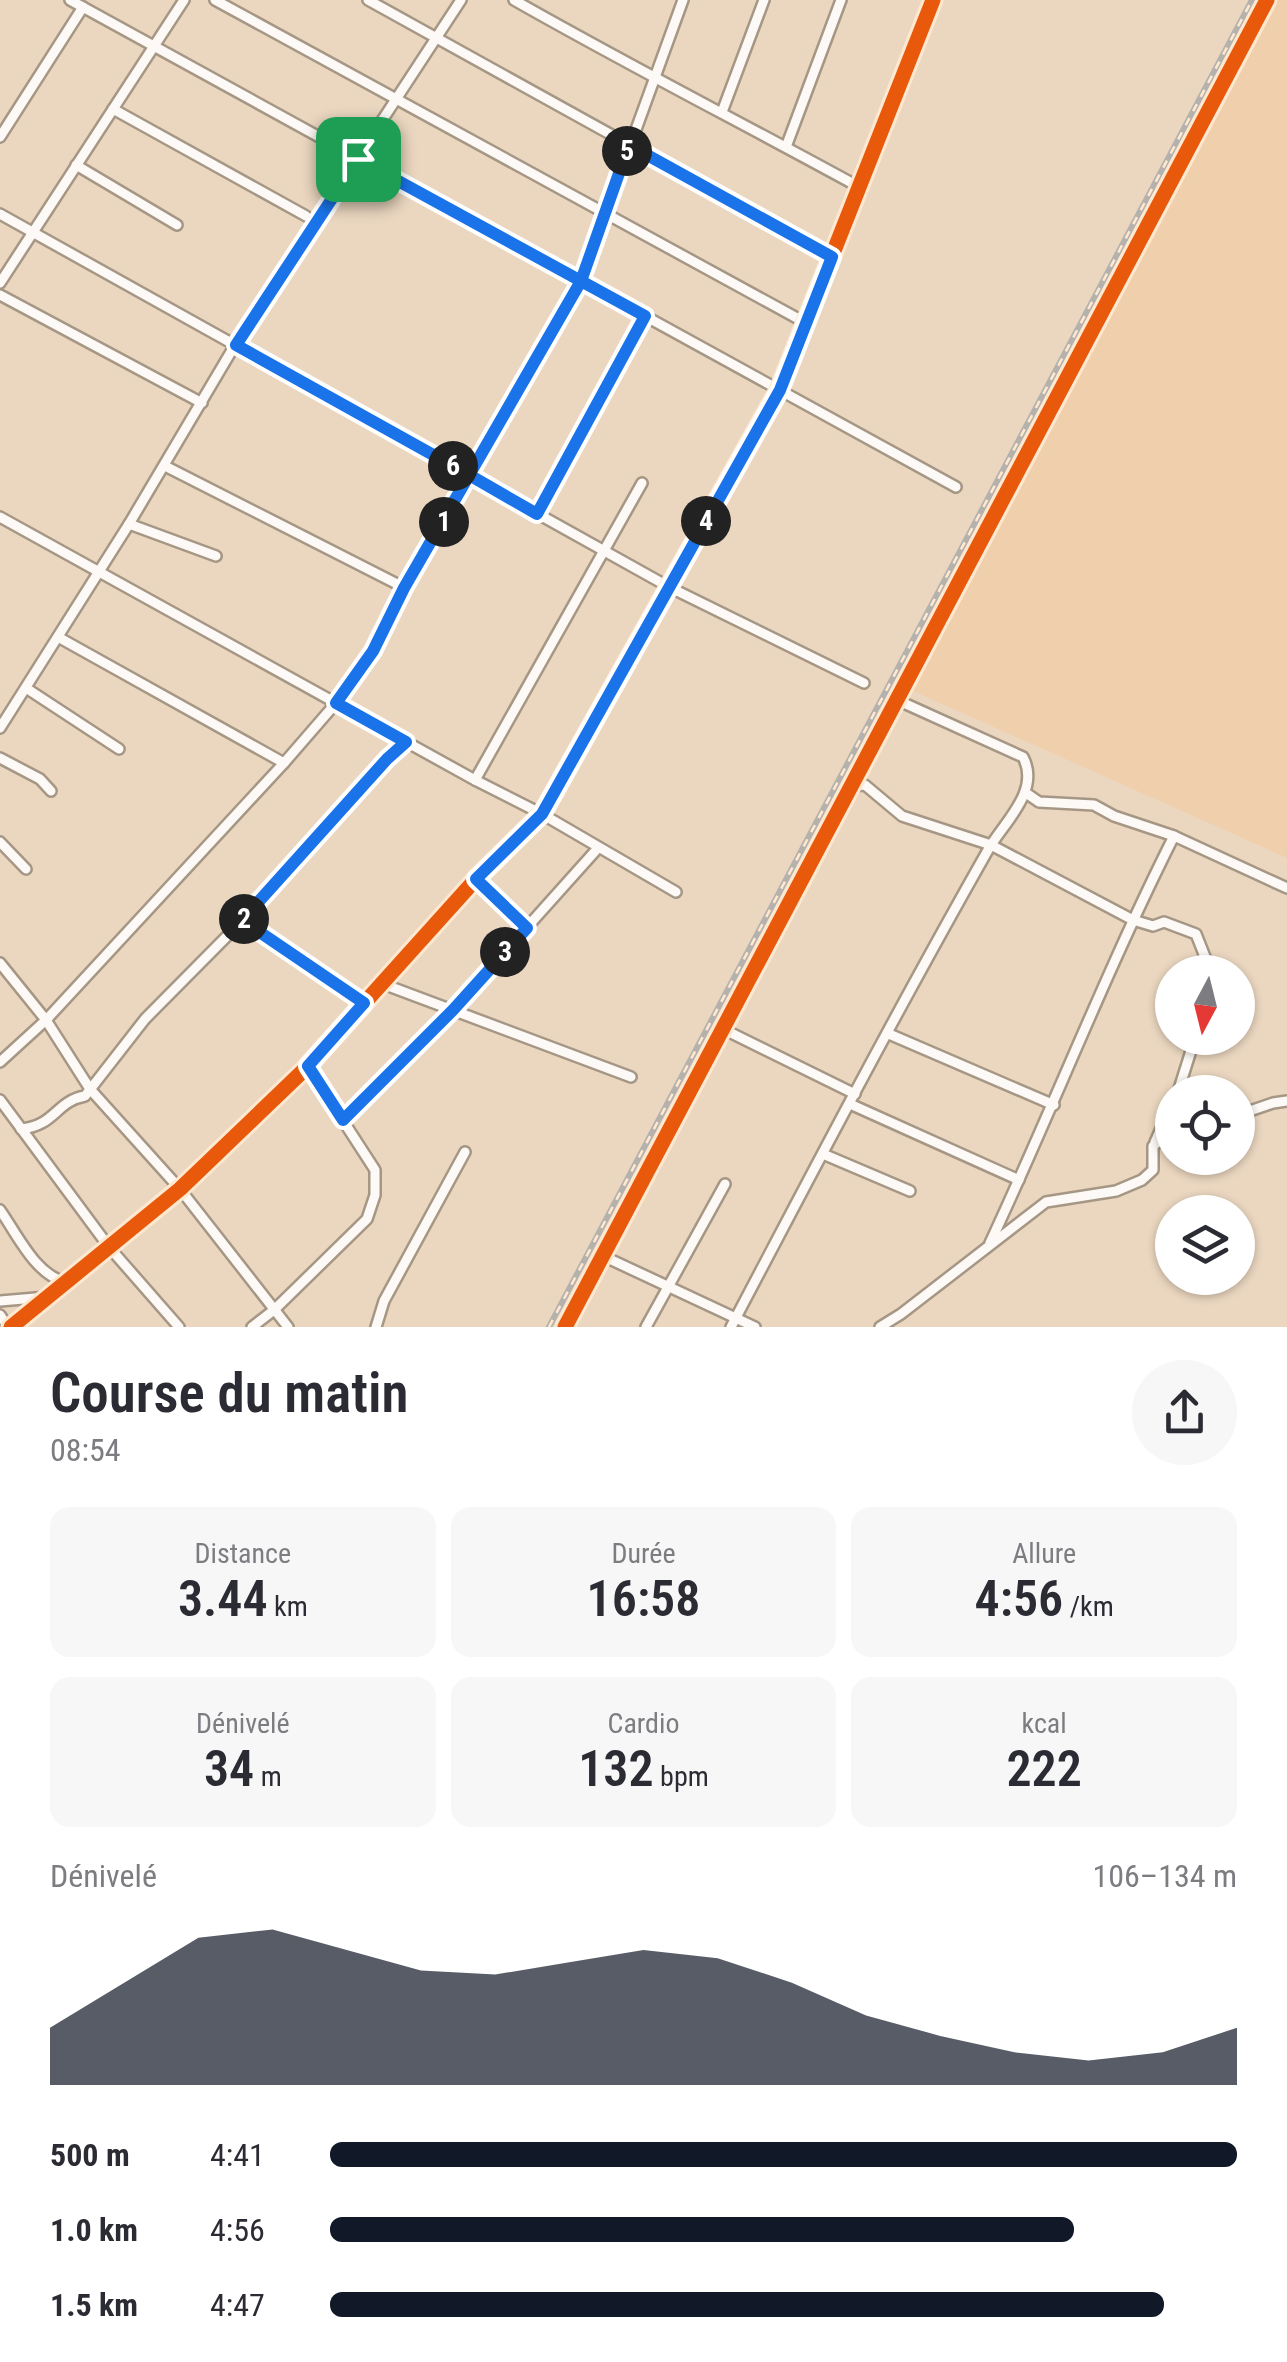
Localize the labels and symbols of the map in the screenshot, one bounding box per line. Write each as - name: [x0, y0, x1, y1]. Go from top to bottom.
- pin: [316, 117, 401, 202]
- pin: 5: [602, 126, 652, 176]
- pin: 6: [428, 441, 478, 491]
- pin: 4: [681, 496, 731, 546]
- pin: 1: [419, 497, 469, 547]
- pin: 2: [219, 894, 269, 944]
- pin: 3: [480, 927, 530, 977]
- north arrow: [1155, 955, 1255, 1055]

